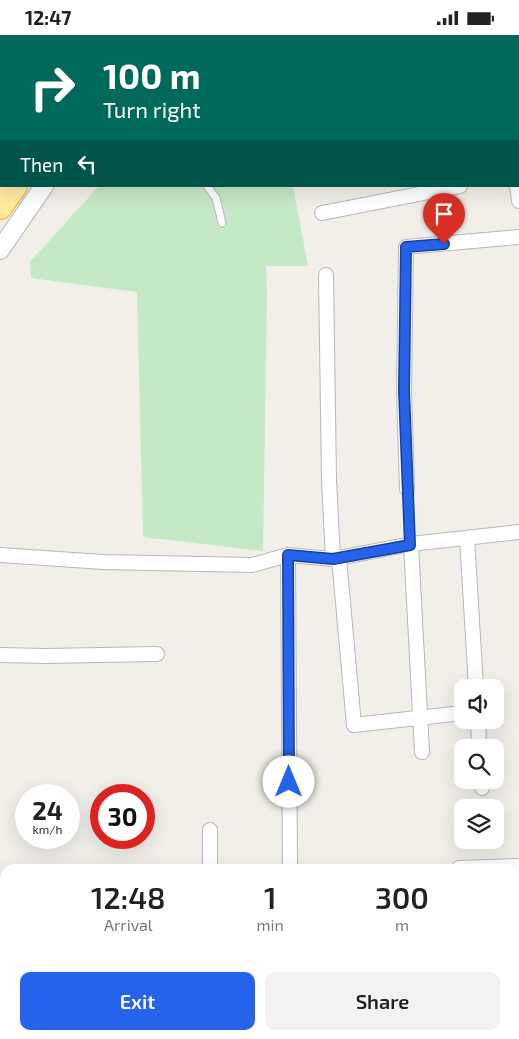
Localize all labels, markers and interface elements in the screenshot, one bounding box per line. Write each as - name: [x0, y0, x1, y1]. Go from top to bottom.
- text: 12:47: [25, 6, 71, 29]
- text: 100 m: [103, 54, 201, 96]
- icon: right: [20, 55, 85, 120]
- text: Turn right: [103, 96, 201, 122]
- icon: left: [73, 150, 101, 178]
- text: Then: [20, 153, 63, 176]
- pin: [423, 193, 465, 244]
- icon: arrive: [430, 200, 458, 228]
- map controls: [454, 679, 504, 849]
- button: sound: [454, 679, 504, 729]
- button: search: [454, 739, 504, 789]
- position arrow: [262, 755, 314, 807]
- speed limit sign: 30: [90, 784, 155, 849]
- text: 24: [32, 795, 63, 825]
- button: layers: [454, 799, 504, 849]
- text: km/h: [33, 822, 62, 836]
- text: 12:48: [91, 879, 166, 915]
- text: 1: [264, 879, 277, 915]
- text: 300: [375, 879, 429, 915]
- text: Arrival: [104, 915, 153, 934]
- text: min: [257, 915, 284, 934]
- text: m: [395, 915, 409, 934]
- button: Exit: [20, 972, 255, 1030]
- button: Share: [265, 972, 500, 1030]

